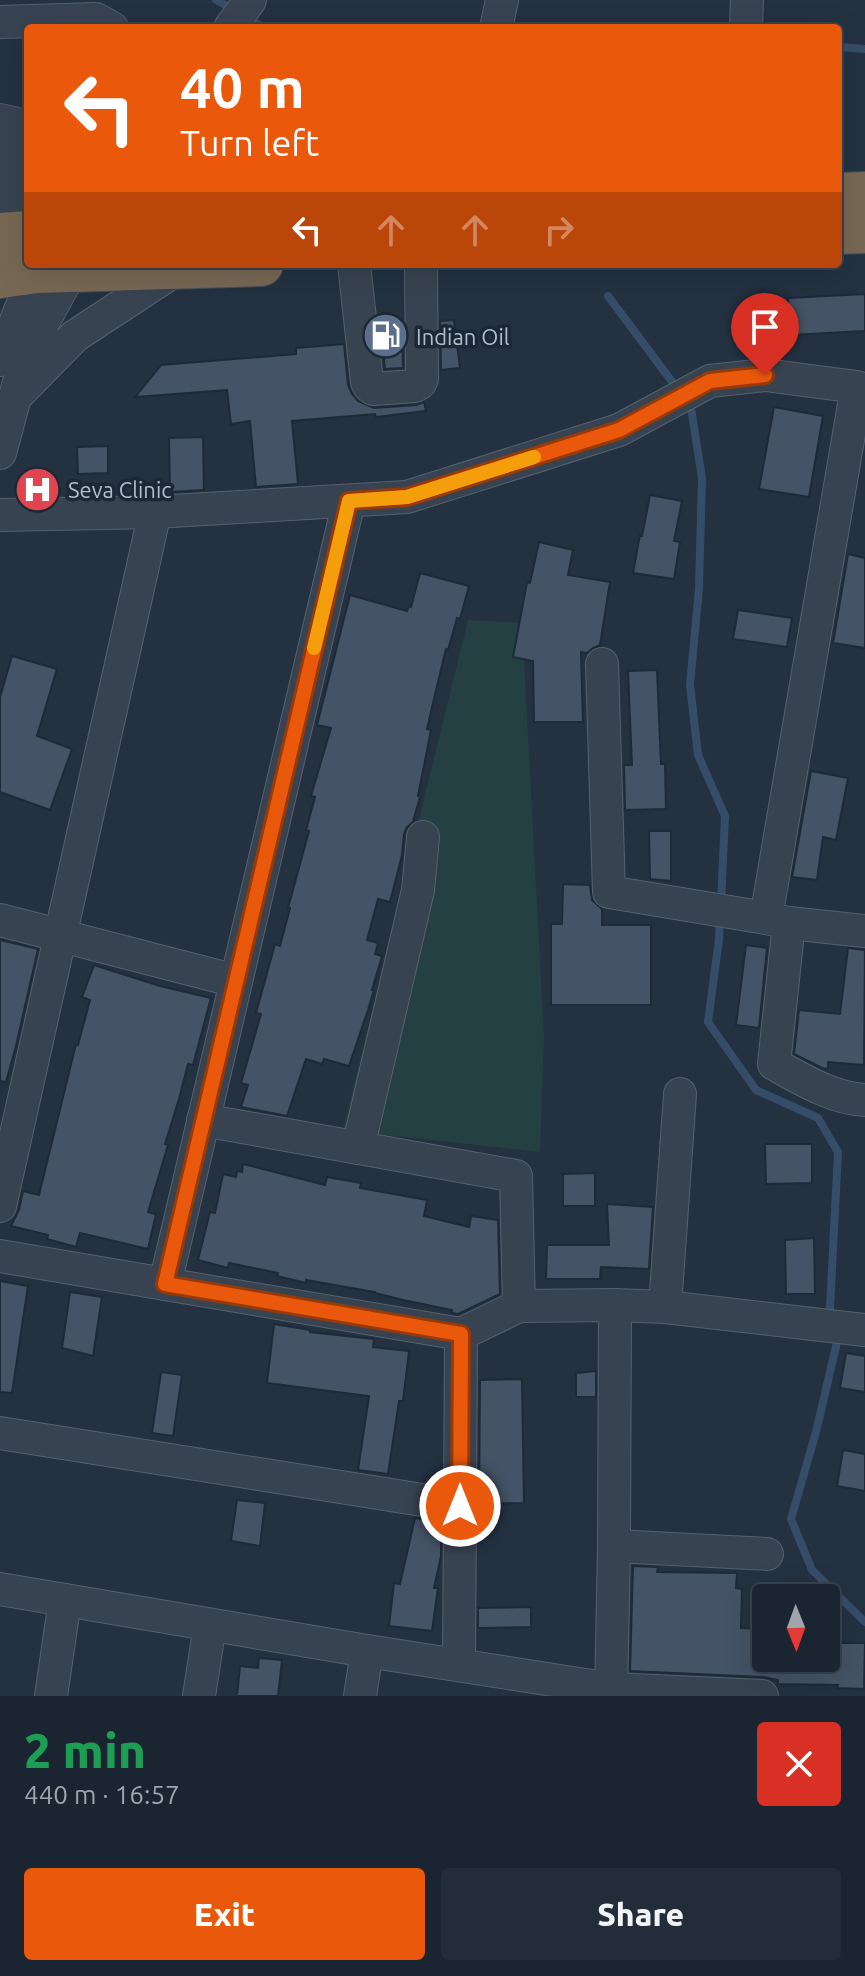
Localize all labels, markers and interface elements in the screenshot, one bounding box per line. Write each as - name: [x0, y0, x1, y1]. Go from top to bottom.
- icon: left: [48, 56, 152, 160]
- text: 40 m: [180, 56, 305, 119]
- text: Turn left: [180, 122, 319, 163]
- icon: left: [285, 208, 329, 252]
- icon: ahead: [369, 208, 413, 252]
- icon: ahead: [453, 208, 497, 252]
- icon: right: [537, 208, 581, 252]
- pin: [731, 293, 799, 375]
- icon: arrive: [743, 305, 787, 349]
- fuel station icon: Indian Oil: [361, 312, 409, 360]
- place label: Indian Oil: [416, 324, 510, 349]
- hospital icon: Seva Clinic: [13, 465, 61, 513]
- place label: Seva Clinic: [68, 477, 171, 502]
- position arrow: [418, 1464, 502, 1548]
- north arrow: [752, 1584, 840, 1672]
- map controls: [752, 1584, 840, 1672]
- button: close: [757, 1722, 841, 1806]
- text: 2 min: [24, 1723, 146, 1777]
- text: 440 m · 16:57: [24, 1780, 180, 1809]
- button: Exit: [24, 1868, 425, 1960]
- button: Share: [441, 1868, 841, 1960]

